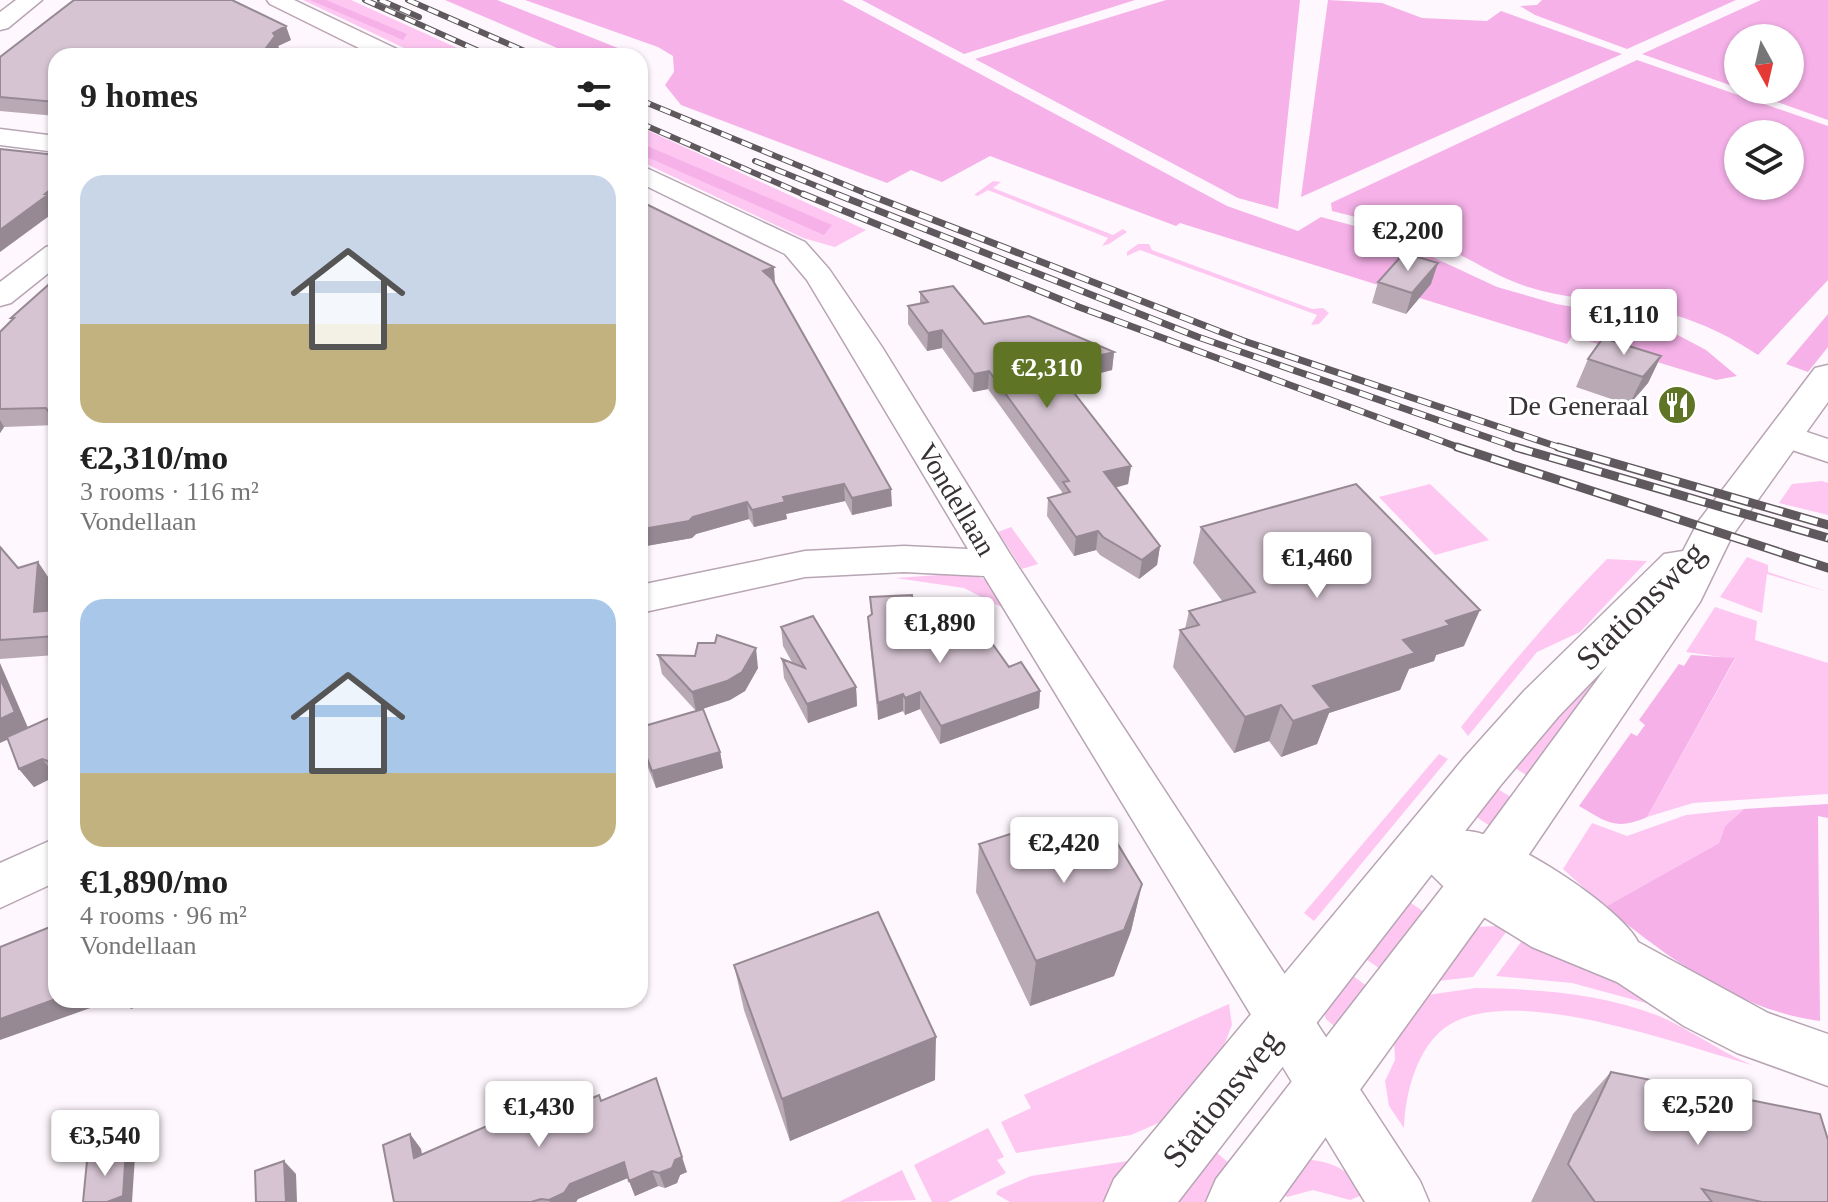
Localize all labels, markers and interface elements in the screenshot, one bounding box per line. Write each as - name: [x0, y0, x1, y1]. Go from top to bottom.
- north arrow: [1724, 24, 1804, 104]
- map controls: [1724, 24, 1804, 200]
- icon: filters: [572, 74, 616, 118]
- text: 9 homes: [80, 77, 198, 114]
- button: layers: [1724, 120, 1804, 200]
- pin: €2,200: [1343, 205, 1473, 273]
- text: €2,200: [1372, 216, 1444, 245]
- icon: home: [276, 227, 420, 371]
- pin: €1,110: [1559, 289, 1689, 357]
- text: €1,110: [1589, 300, 1659, 329]
- pin: €2,310: [982, 342, 1112, 410]
- text: €2,310: [1011, 353, 1083, 382]
- restaurant icon: De Generaal: [1656, 384, 1698, 426]
- place label: De Generaal: [1508, 390, 1649, 421]
- street label: Vondellaan: [911, 438, 1002, 561]
- text: €2,310/mo: [80, 439, 228, 476]
- text: 3 rooms · 116 m²: [80, 477, 259, 506]
- text: Vondellaan: [80, 507, 197, 536]
- pin: €1,460: [1252, 532, 1382, 600]
- street label: Stationsweg: [1569, 534, 1712, 677]
- text: €1,460: [1281, 543, 1353, 572]
- pin: €1,890: [875, 597, 1005, 665]
- text: €1,890: [904, 608, 976, 637]
- icon: home: [276, 651, 420, 795]
- pin: €2,420: [999, 817, 1129, 885]
- text: €2,420: [1028, 828, 1100, 857]
- text: €1,890/mo: [80, 863, 228, 900]
- text: 4 rooms · 96 m²: [80, 901, 247, 930]
- text: Vondellaan: [80, 931, 197, 960]
- street label: Stationsweg: [1155, 1022, 1288, 1175]
- pin: €2,520: [1633, 1079, 1763, 1147]
- pin: €1,430: [474, 1081, 604, 1149]
- text: €2,520: [1662, 1090, 1734, 1119]
- text: €1,430: [503, 1092, 575, 1121]
- pin: €3,540: [40, 1110, 170, 1178]
- text: €3,540: [69, 1121, 141, 1150]

